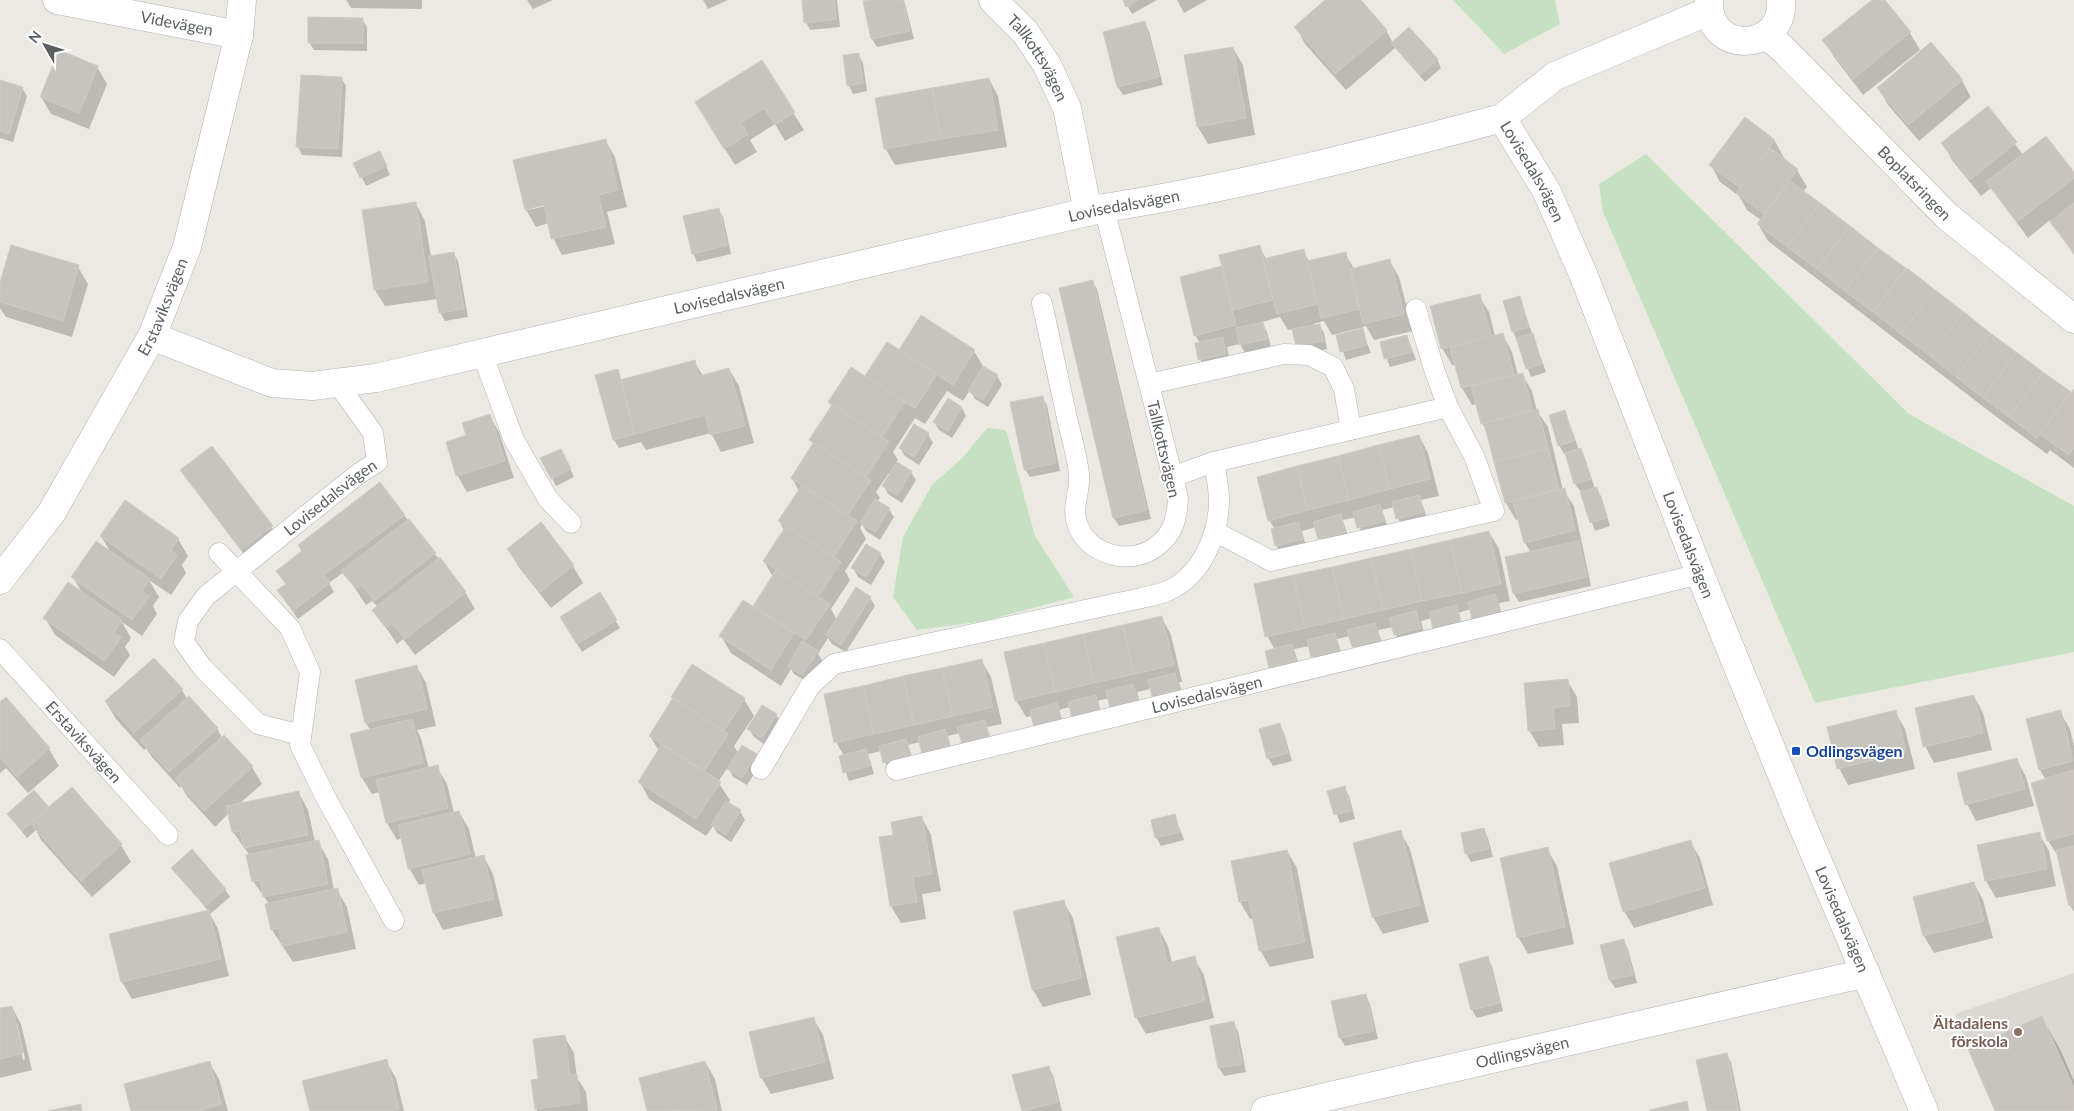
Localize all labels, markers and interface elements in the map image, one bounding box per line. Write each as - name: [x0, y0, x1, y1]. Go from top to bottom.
- street label: Videvägen: [139, 6, 215, 39]
- street label: Tallkottsvägen: [1004, 10, 1072, 104]
- north arrow: [20, 20, 70, 70]
- text: N: [25, 27, 45, 46]
- street label: Lovisedalsvägen: [1497, 117, 1569, 225]
- street label: Boplatsringen: [1874, 142, 1956, 224]
- street label: Lovisedalsvägen: [1066, 185, 1181, 225]
- street label: Erstaviksvägen: [133, 255, 191, 359]
- street label: Lovisedalsvägen: [672, 273, 786, 317]
- street label: Tallkottsvägen: [1144, 398, 1185, 499]
- street label: Lovisedalsvägen: [279, 455, 380, 539]
- street label: Lovisedalsvägen: [1660, 488, 1719, 601]
- street label: Lovisedalsvägen: [1150, 671, 1264, 716]
- street label: Erstaviksvägen: [42, 696, 126, 786]
- place label: Odlingsvägen: [1806, 741, 1903, 760]
- marker: Odlingsvägen: [1790, 745, 1802, 757]
- street label: Lovisedalsvägen: [1812, 863, 1874, 975]
- place label: Ältadalens förskola: [1932, 1013, 2008, 1050]
- marker: Ältadalens förskola: [2012, 1026, 2024, 1038]
- street label: Odlingsvägen: [1474, 1032, 1571, 1071]

